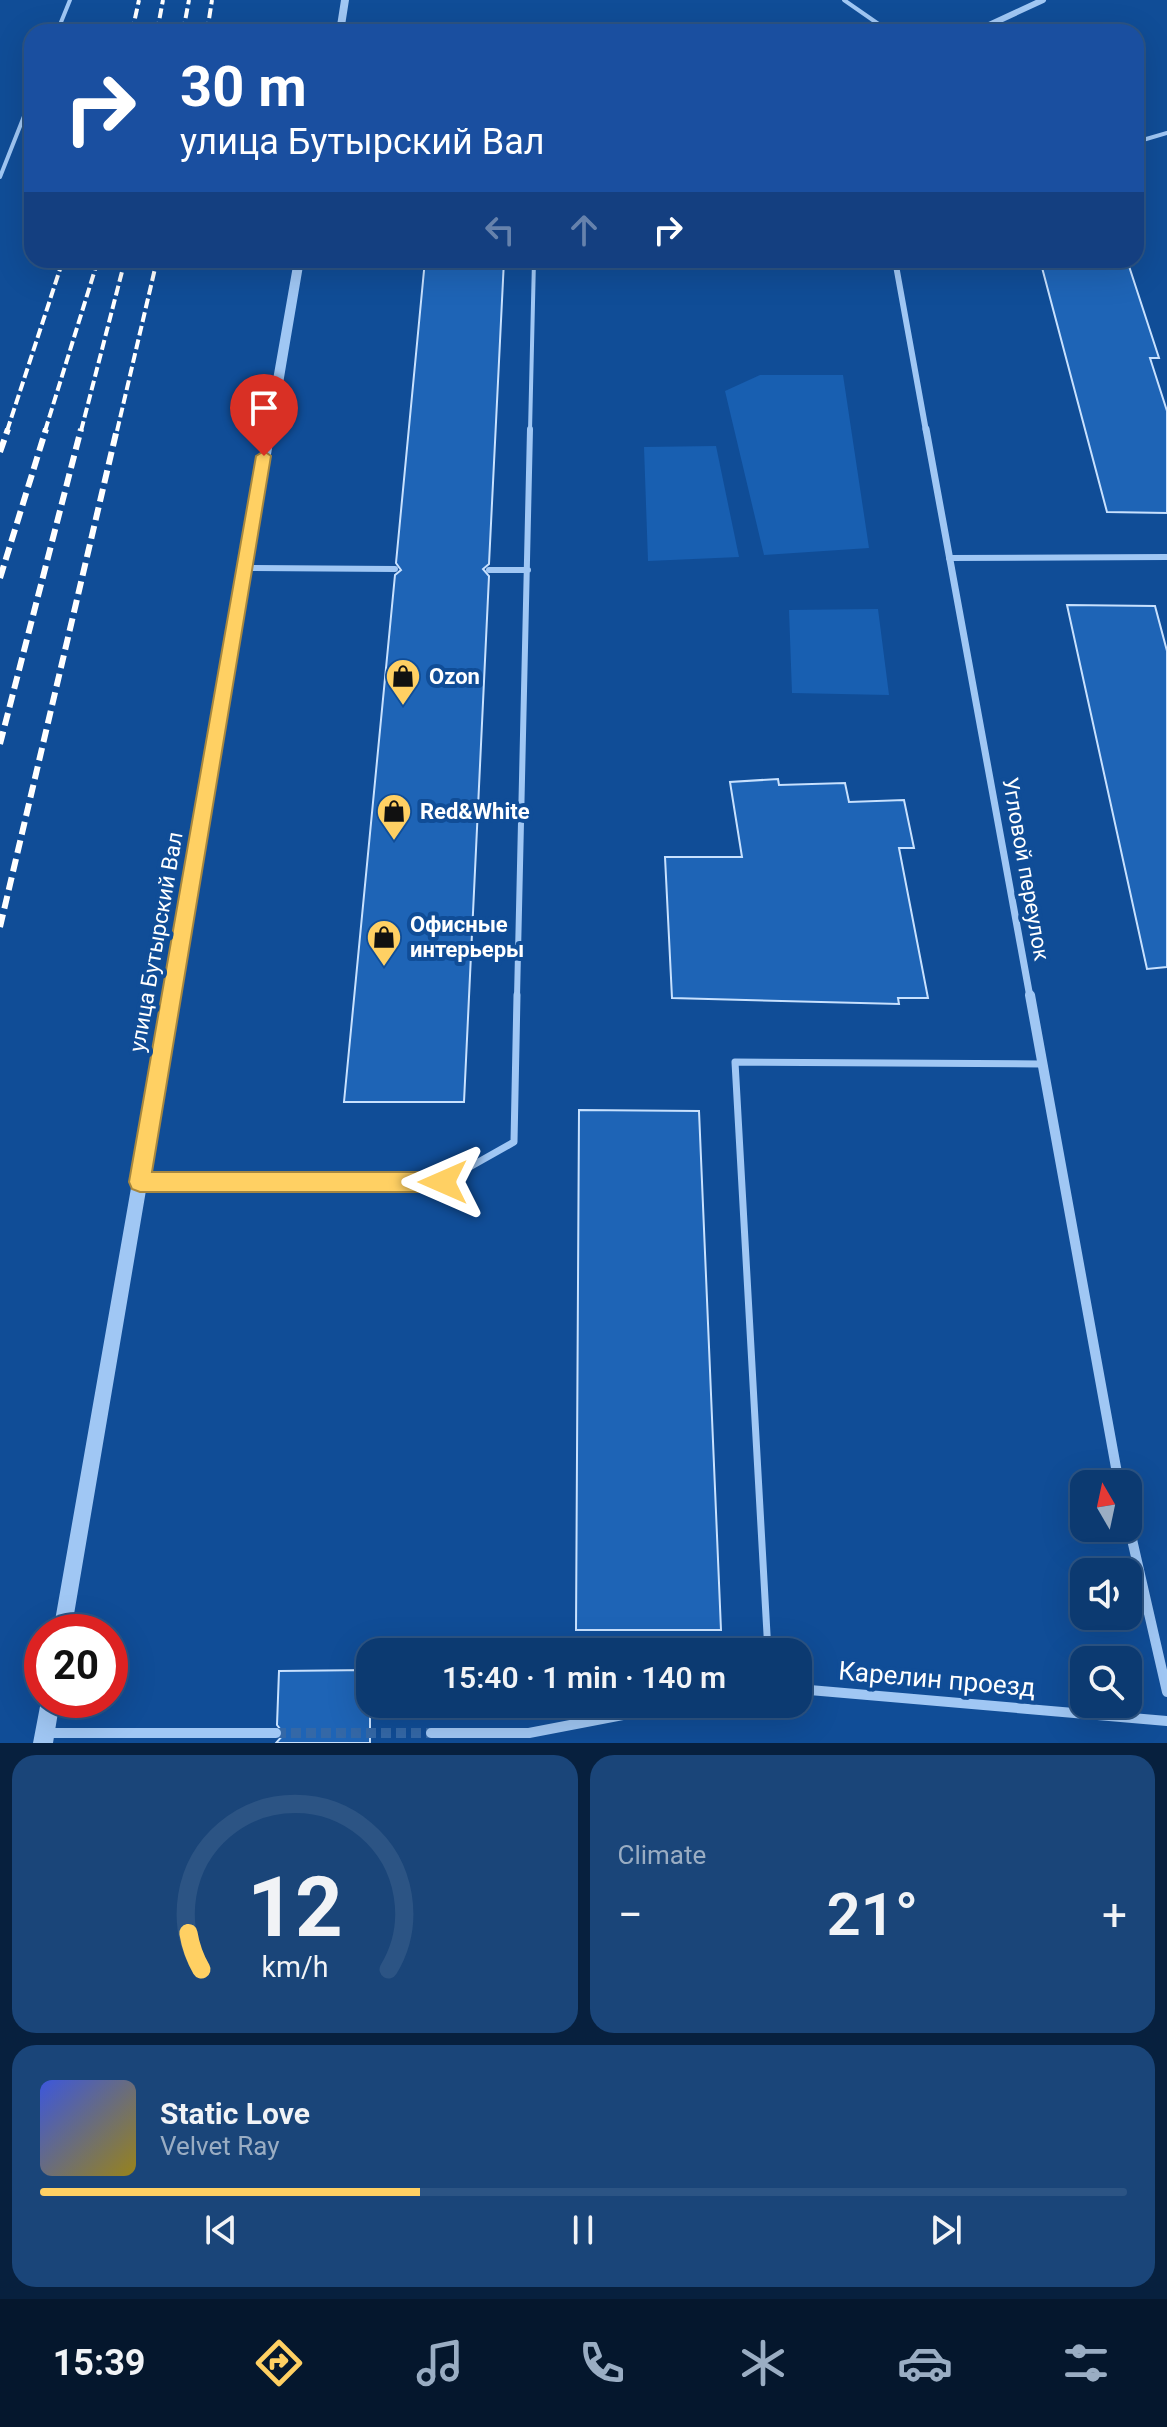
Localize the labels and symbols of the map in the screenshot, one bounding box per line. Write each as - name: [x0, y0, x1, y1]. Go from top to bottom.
- pin: [230, 374, 298, 456]
- shop icon: Ozon: [384, 657, 422, 707]
- place label: Ozon: [429, 664, 480, 689]
- street label: Угловой переулок: [998, 776, 1054, 963]
- shop icon: Red&White: [375, 792, 413, 842]
- place label: Red&White: [420, 799, 530, 824]
- street label: улица Бутырский Вал: [124, 830, 188, 1054]
- place label: Офисные интерьеры: [410, 912, 524, 962]
- shop icon: Офисные интерьеры: [365, 918, 403, 968]
- position arrow: [401, 1140, 485, 1224]
- north arrow: [1070, 1470, 1142, 1542]
- speed limit sign: 20: [24, 1614, 128, 1718]
- street label: Карелин проезд: [837, 1655, 1037, 1703]

